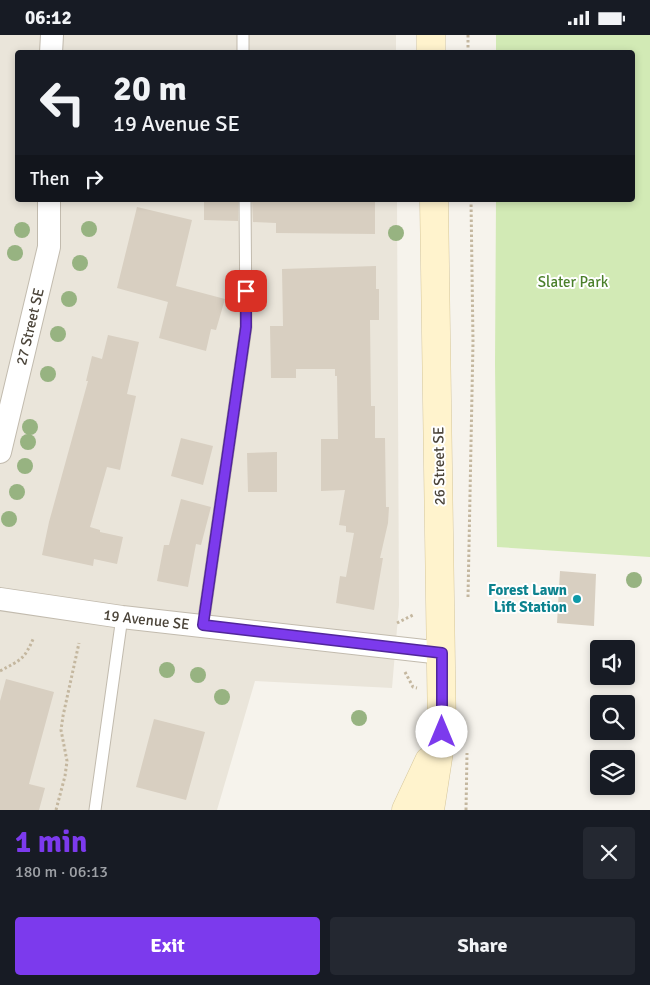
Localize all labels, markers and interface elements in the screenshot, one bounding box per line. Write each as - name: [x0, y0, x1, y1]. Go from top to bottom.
- text: 06:12: [25, 6, 72, 30]
- text: 20 m: [113, 67, 187, 110]
- icon: left: [30, 70, 95, 135]
- text: 19 Avenue SE: [113, 110, 240, 137]
- icon: right: [80, 165, 108, 193]
- text: Then: [30, 167, 70, 191]
- pin: [225, 270, 267, 312]
- park label: Slater Park: [538, 273, 609, 291]
- icon: arrive: [232, 277, 260, 305]
- street label: 27 Street SE: [12, 286, 48, 367]
- street label: 26 Street SE: [429, 426, 449, 506]
- place label: Forest Lawn Lift Station: [488, 581, 567, 616]
- marker: Forest Lawn Lift Station: [571, 593, 583, 605]
- street label: 19 Avenue SE: [102, 605, 191, 634]
- map controls: [590, 640, 635, 795]
- button: sound: [590, 640, 635, 685]
- button: search: [590, 695, 635, 740]
- position arrow: [415, 705, 467, 757]
- button: layers: [590, 750, 635, 795]
- text: 1 min: [15, 824, 87, 861]
- button: close: [583, 827, 635, 879]
- text: 180 m · 06:13: [15, 862, 108, 882]
- button: Exit: [15, 917, 320, 975]
- button: Share: [330, 917, 635, 975]

